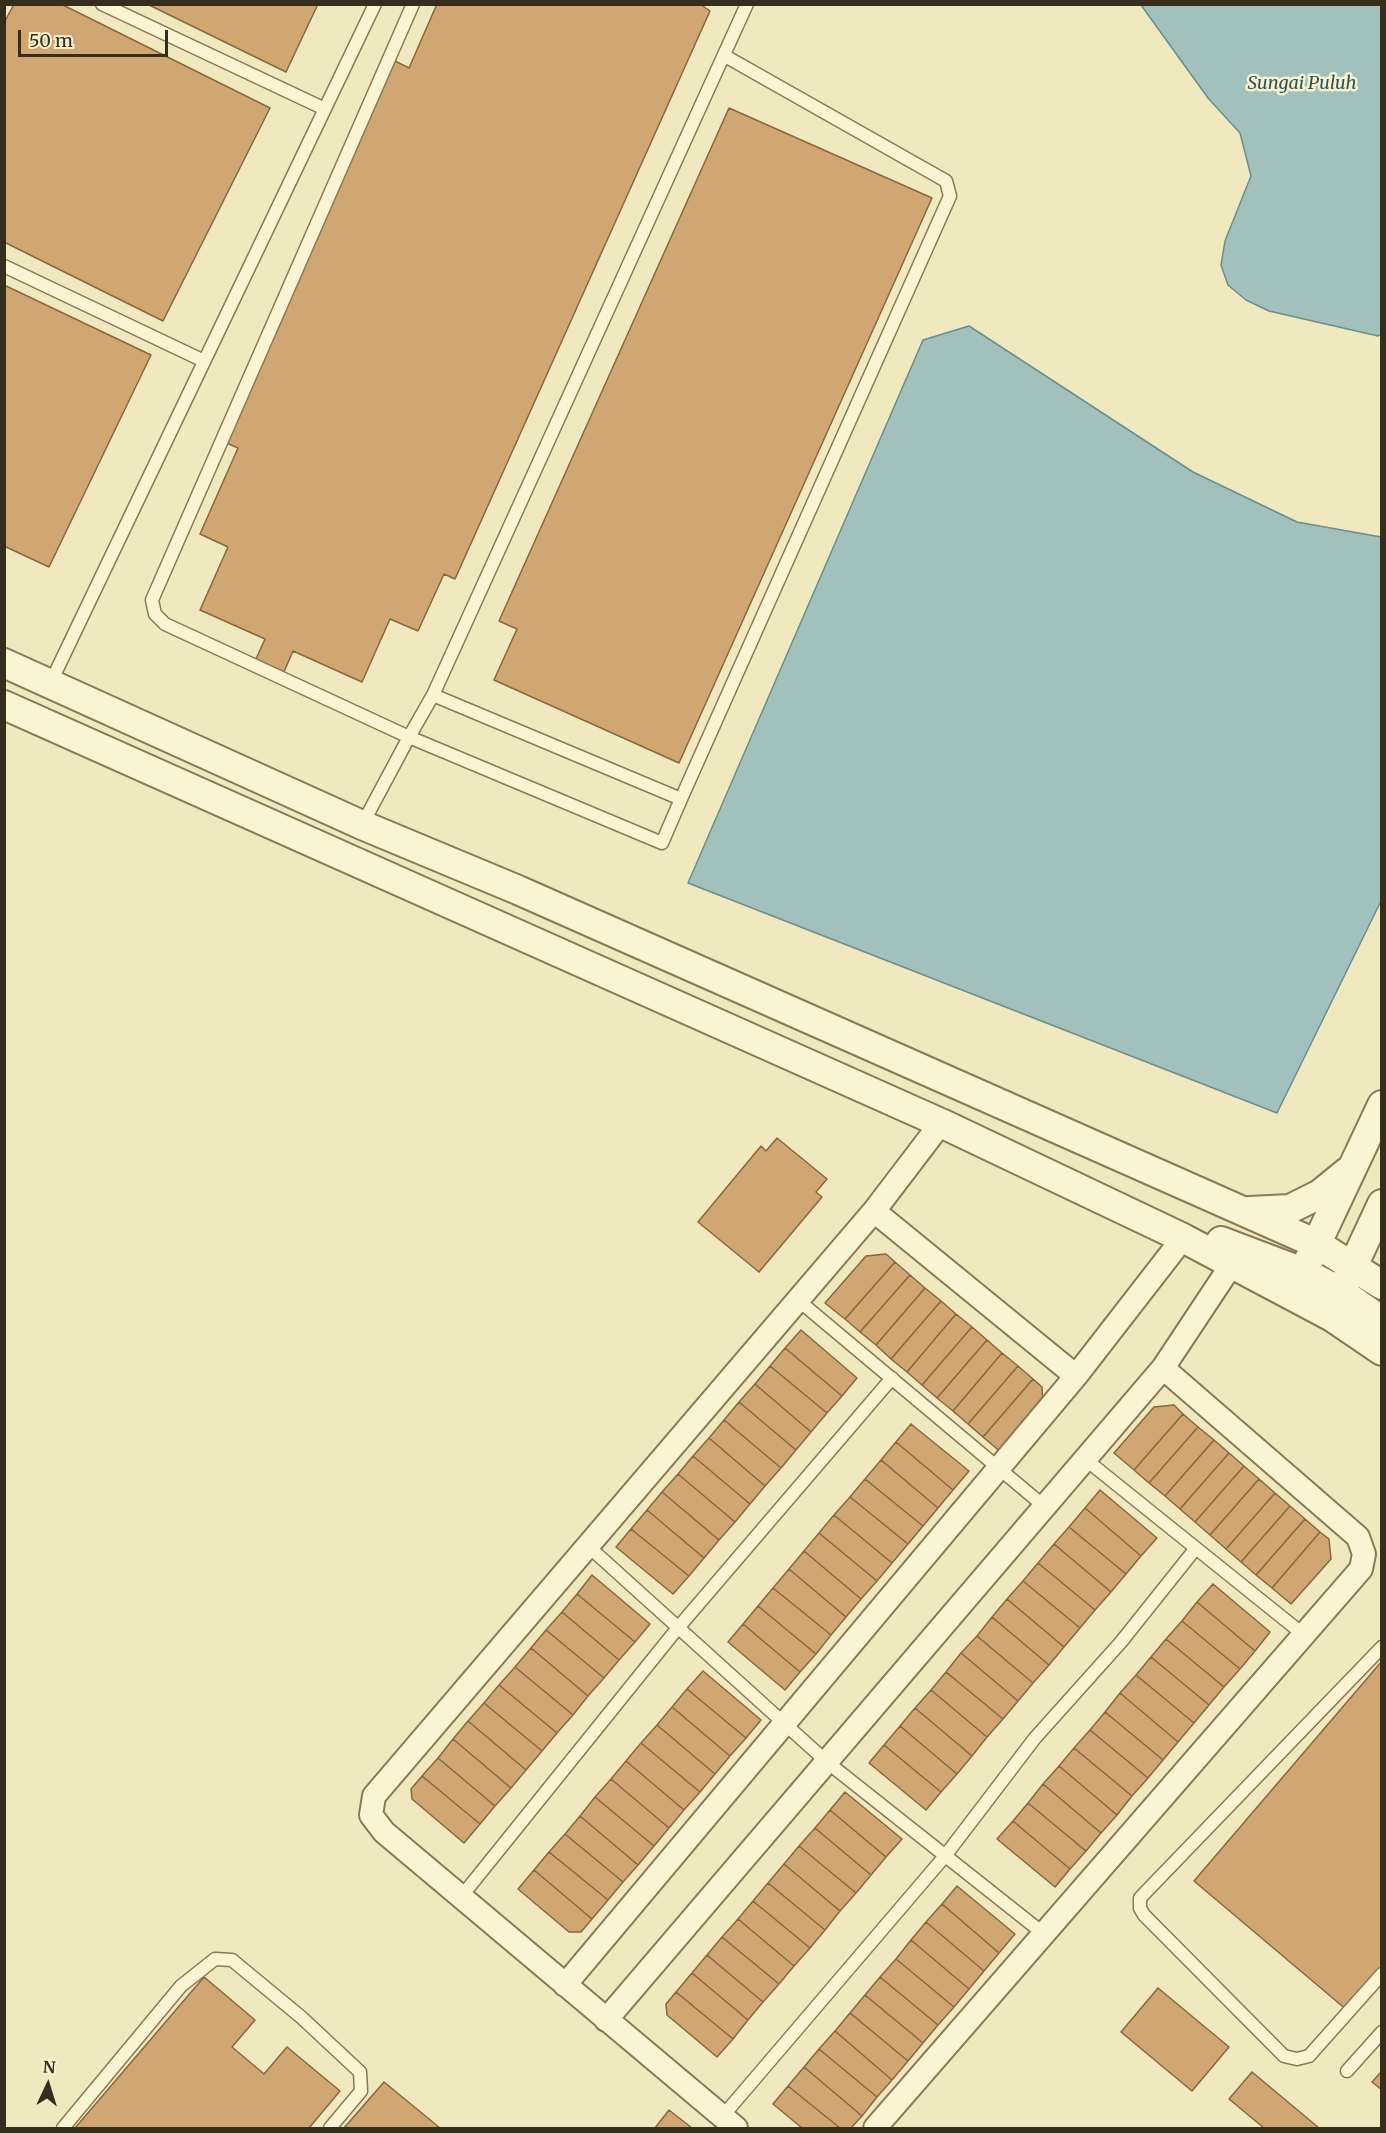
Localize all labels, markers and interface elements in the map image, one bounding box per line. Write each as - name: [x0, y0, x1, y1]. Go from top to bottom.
- scale bar: [21, 18, 171, 56]
- text: 50 m: [29, 29, 73, 52]
- water label: Sungai Puluh: [1248, 73, 1356, 95]
- north arrow: [18, 2055, 78, 2115]
- text: N: [42, 2057, 56, 2077]

